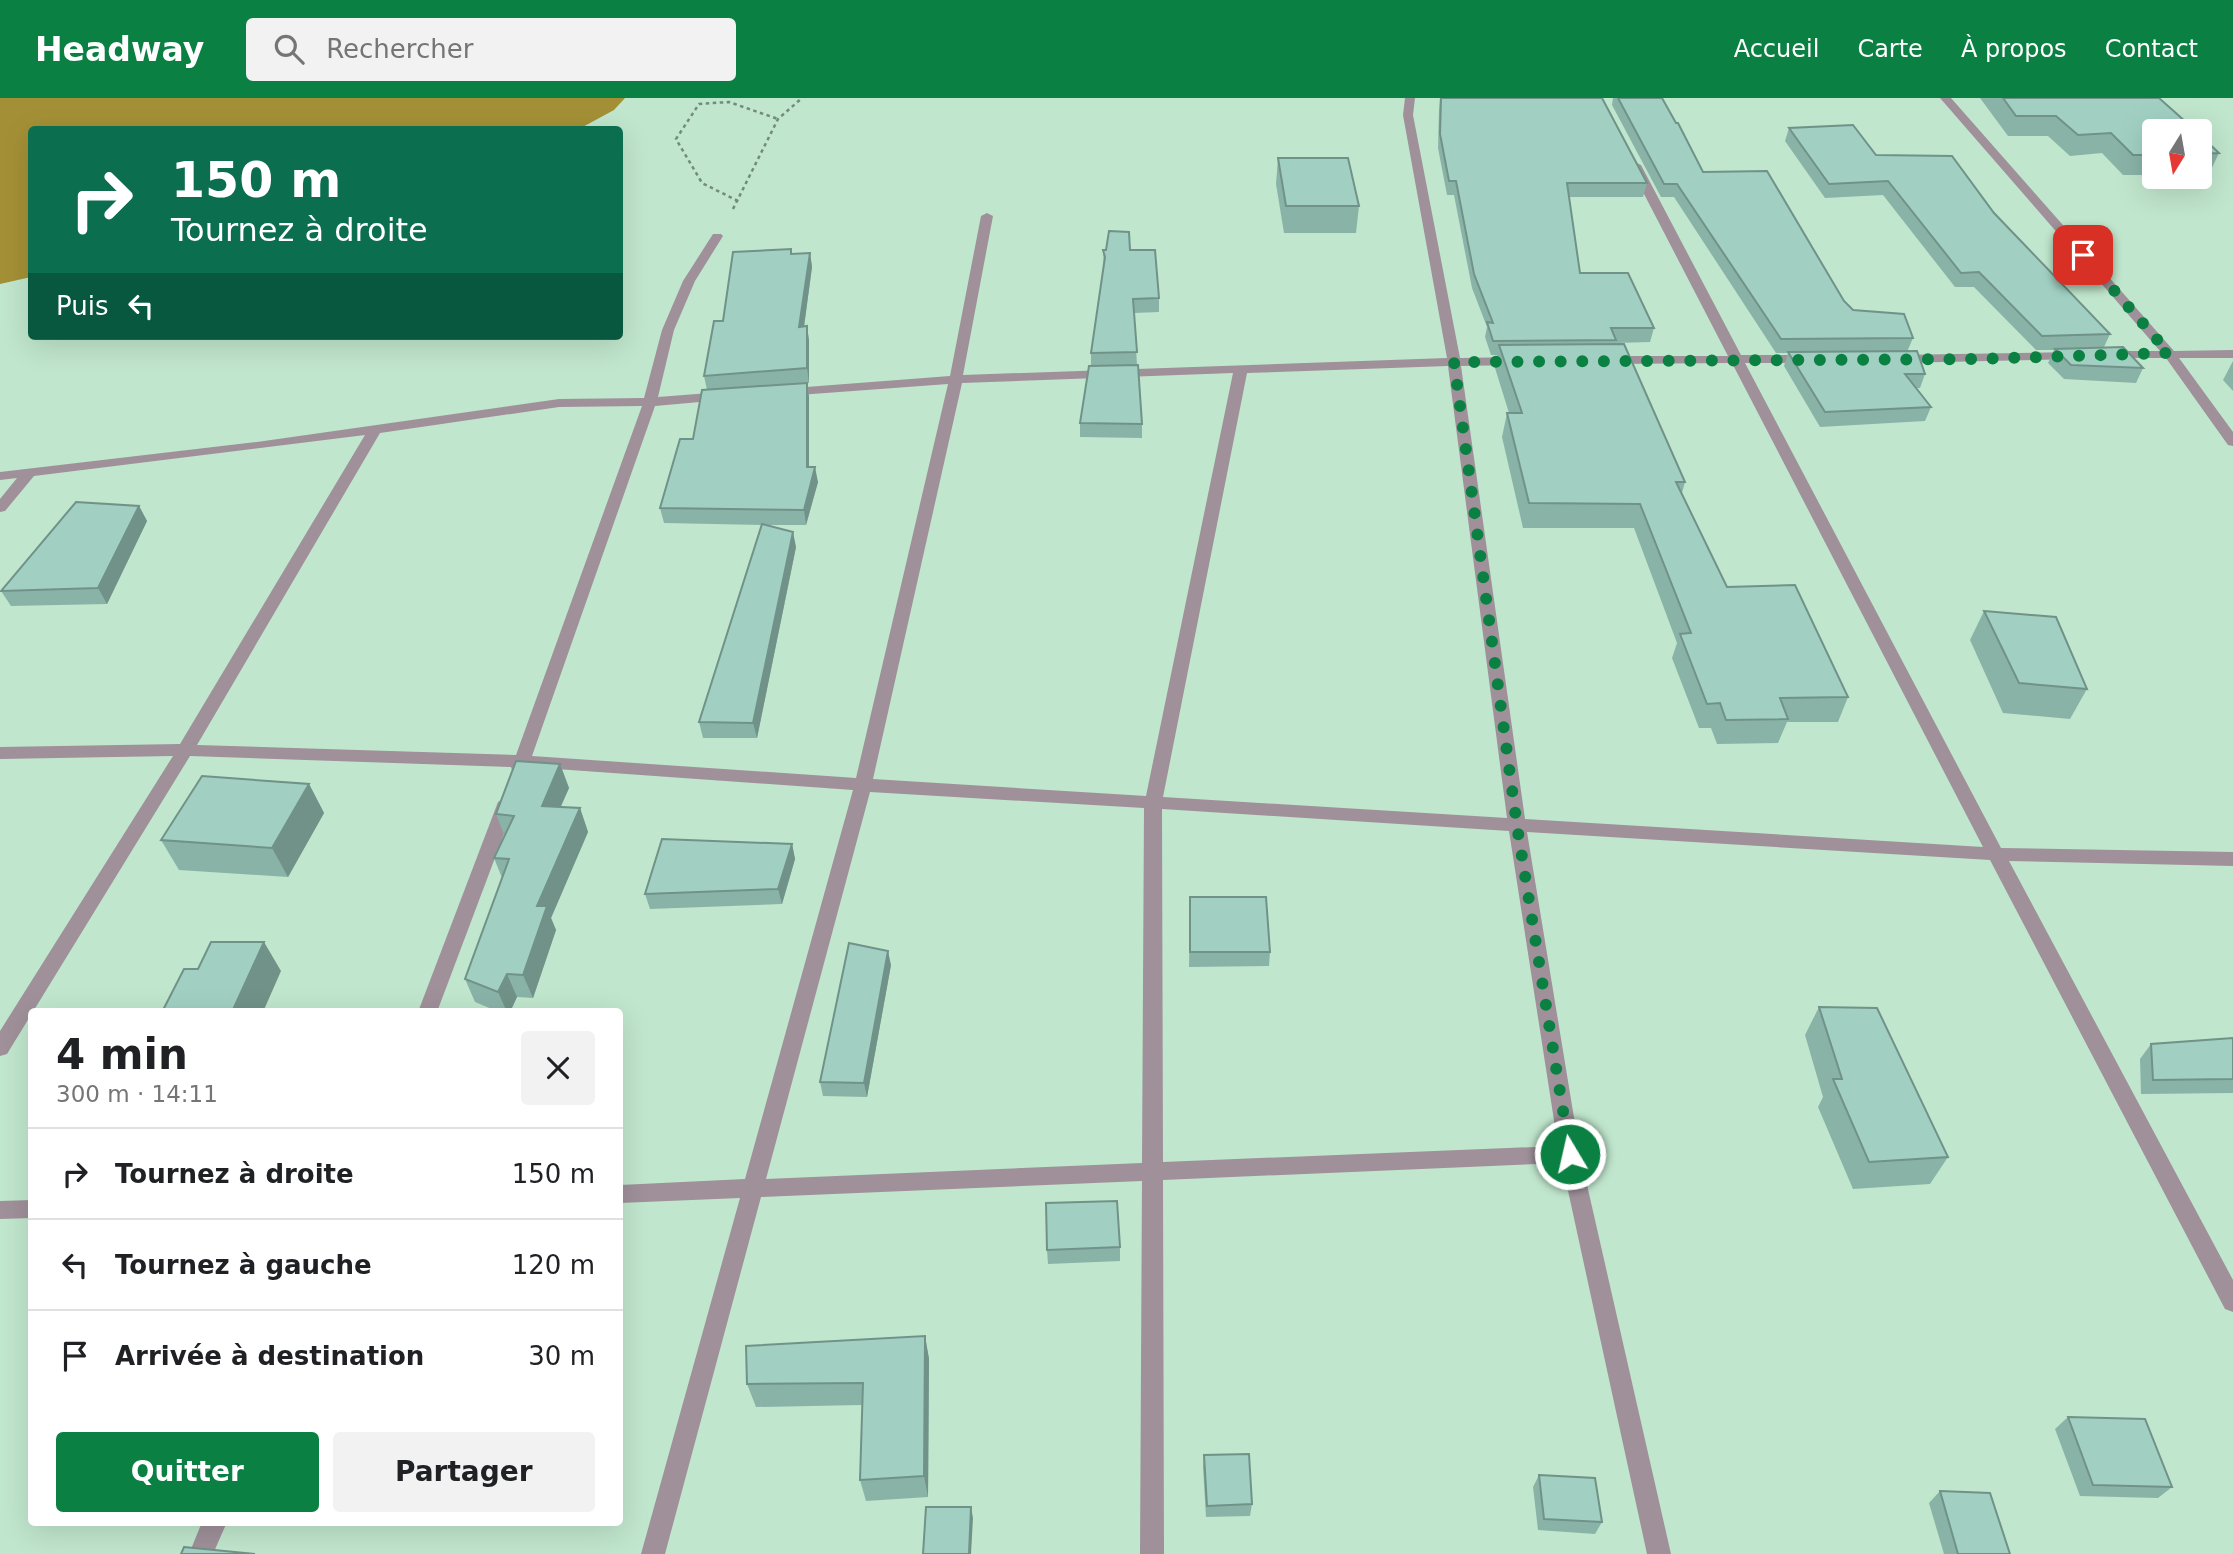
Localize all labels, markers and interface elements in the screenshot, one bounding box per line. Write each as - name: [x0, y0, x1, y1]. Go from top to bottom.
- search box: [246, 18, 736, 81]
- text: Headway: [35, 30, 204, 69]
- icon: search: [270, 30, 308, 68]
- text: Rechercher: [326, 34, 473, 64]
- text: Accueil: [1734, 35, 1819, 63]
- text: Carte: [1857, 35, 1923, 63]
- text: À propos: [1961, 35, 2067, 63]
- text: Contact: [2105, 35, 2198, 63]
- north arrow: [2142, 119, 2212, 189]
- map controls: [2142, 119, 2212, 189]
- text: 150 m: [171, 152, 341, 209]
- icon: right: [56, 154, 147, 245]
- text: Tournez à droite: [171, 211, 428, 249]
- pin: [2053, 225, 2113, 285]
- icon: arrive: [2064, 236, 2102, 274]
- icon: left: [122, 287, 160, 325]
- text: Puis: [56, 291, 108, 321]
- text: 4 min: [56, 1030, 188, 1079]
- button: close: [521, 1031, 595, 1105]
- text: 300 m · 14:11: [56, 1081, 218, 1107]
- position arrow: [1533, 1117, 1607, 1191]
- icon: right: [56, 1155, 94, 1193]
- text: Tournez à droite: [115, 1159, 354, 1189]
- text: 150 m: [512, 1159, 595, 1189]
- icon: left: [56, 1246, 94, 1284]
- text: Tournez à gauche: [115, 1250, 372, 1280]
- text: 120 m: [512, 1250, 595, 1280]
- icon: arrive: [56, 1337, 94, 1375]
- text: Arrivée à destination: [115, 1341, 424, 1371]
- text: 30 m: [528, 1341, 595, 1371]
- button: Quitter: [56, 1432, 319, 1512]
- button: Partager: [333, 1432, 595, 1512]

